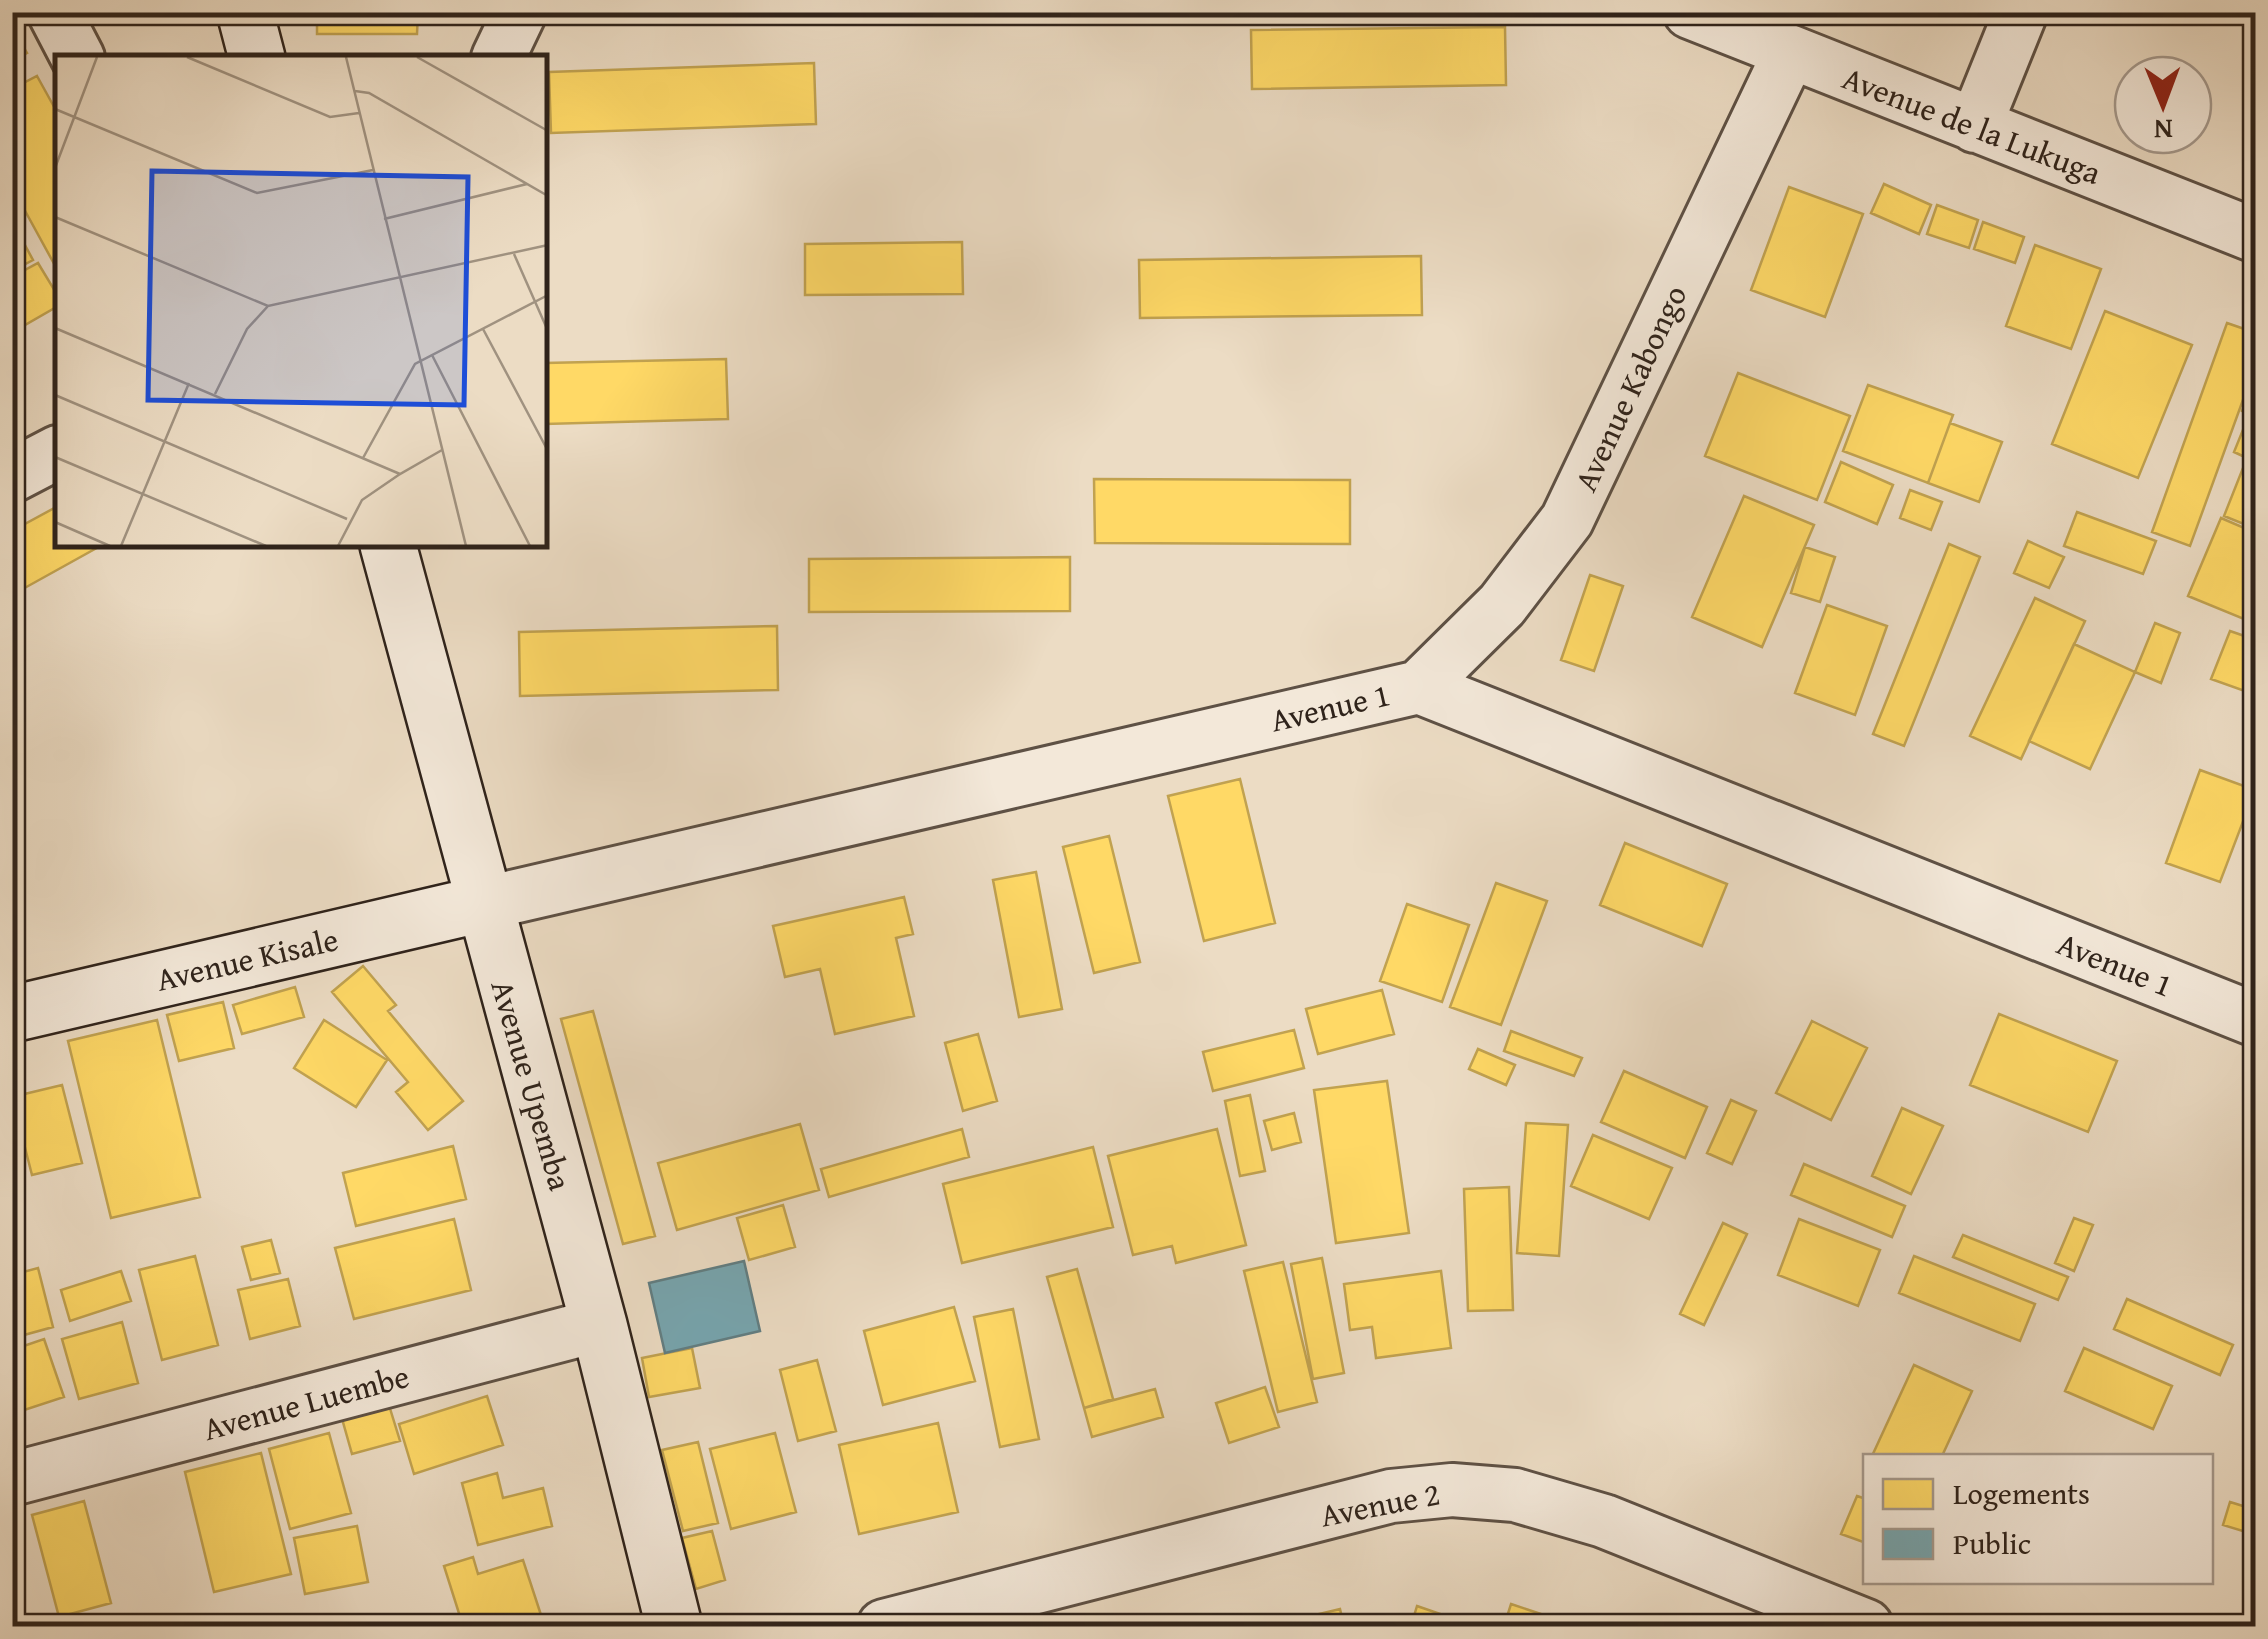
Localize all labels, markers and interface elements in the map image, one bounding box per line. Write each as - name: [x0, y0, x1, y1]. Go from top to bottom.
- street label: Avenue de la Lukuga: [1836, 54, 2108, 196]
- inset map: [55, 55, 548, 548]
- north arrow: [2113, 55, 2213, 155]
- text: N: [2153, 110, 2173, 151]
- street label: Avenue Kabongo: [1562, 277, 1698, 499]
- street label: Avenue 1: [1266, 671, 1394, 743]
- street label: Avenue Kisale: [152, 915, 342, 1003]
- street label: Avenue 1: [2050, 920, 2180, 1008]
- street label: Avenue Upemba: [480, 974, 584, 1196]
- street label: Avenue Luembe: [198, 1352, 414, 1452]
- legend: [1863, 1454, 2213, 1584]
- street label: Avenue 2: [1316, 1469, 1444, 1539]
- text: Logements: [1953, 1471, 2090, 1515]
- text: Public: [1953, 1521, 2031, 1565]

